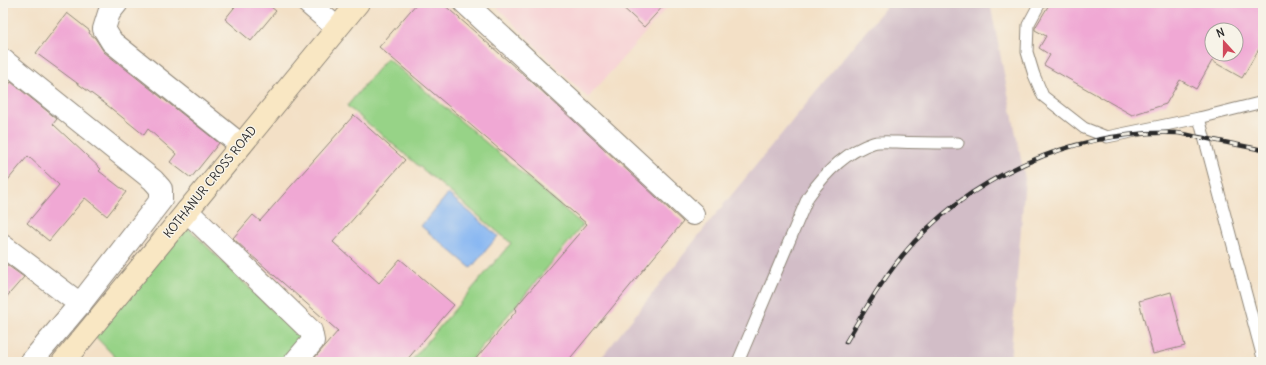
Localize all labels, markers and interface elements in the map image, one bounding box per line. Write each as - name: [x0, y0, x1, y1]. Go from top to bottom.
- north arrow: [1204, 22, 1244, 62]
- text: N: [1214, 25, 1226, 41]
- street label: KOTHANUR CROSS ROAD: [160, 123, 259, 241]

